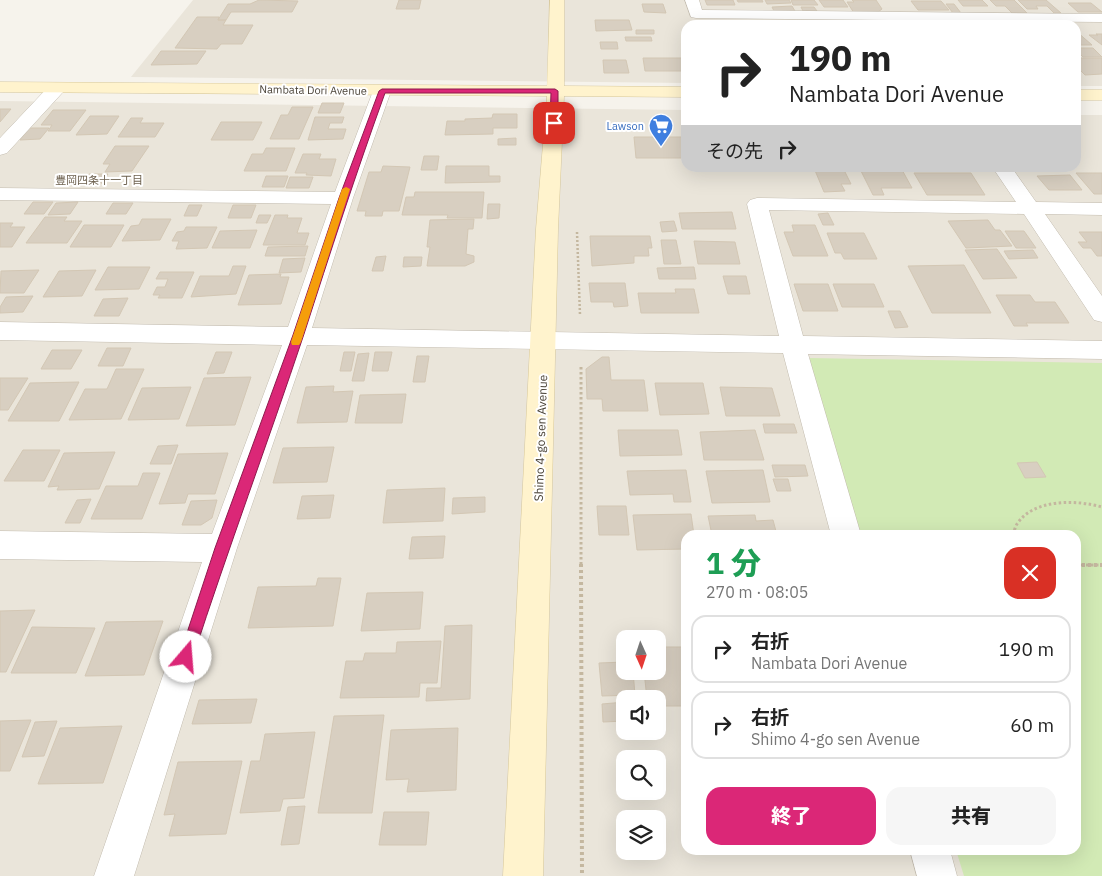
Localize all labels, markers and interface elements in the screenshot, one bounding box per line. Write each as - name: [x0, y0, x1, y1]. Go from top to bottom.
- text: 190 m: [789, 35, 892, 81]
- icon: right: [706, 40, 771, 105]
- text: Nambata Dori Avenue: [789, 79, 1004, 108]
- street label: Nambata Dori Avenue: [259, 82, 367, 98]
- pin: [533, 102, 575, 144]
- icon: arrive: [540, 109, 568, 137]
- supermarket icon: Lawson: [648, 113, 674, 147]
- place label: Lawson: [606, 119, 644, 133]
- icon: right: [773, 135, 801, 163]
- text: その先: [706, 139, 763, 163]
- district label: 豊岡四条十一丁目: [55, 173, 143, 187]
- street label: Shimo 4-go sen Avenue: [531, 374, 550, 502]
- text: 1 分: [706, 543, 761, 582]
- button: close: [1004, 547, 1056, 599]
- text: 270 m · 08:05: [706, 582, 808, 602]
- text: 右折: [751, 629, 789, 653]
- position arrow: [159, 630, 211, 682]
- north arrow: [616, 630, 666, 680]
- map controls: [616, 630, 666, 860]
- icon: right: [708, 635, 736, 663]
- text: 190 m: [999, 637, 1054, 661]
- text: Nambata Dori Avenue: [751, 653, 907, 673]
- button: sound: [616, 690, 666, 740]
- text: 右折: [751, 705, 789, 729]
- icon: right: [708, 711, 736, 739]
- text: 60 m: [1010, 713, 1054, 737]
- text: Shimo 4-go sen Avenue: [751, 729, 920, 749]
- button: search: [616, 750, 666, 800]
- button: 終了: [706, 787, 876, 845]
- button: 共有: [886, 787, 1056, 845]
- button: layers: [616, 810, 666, 860]

